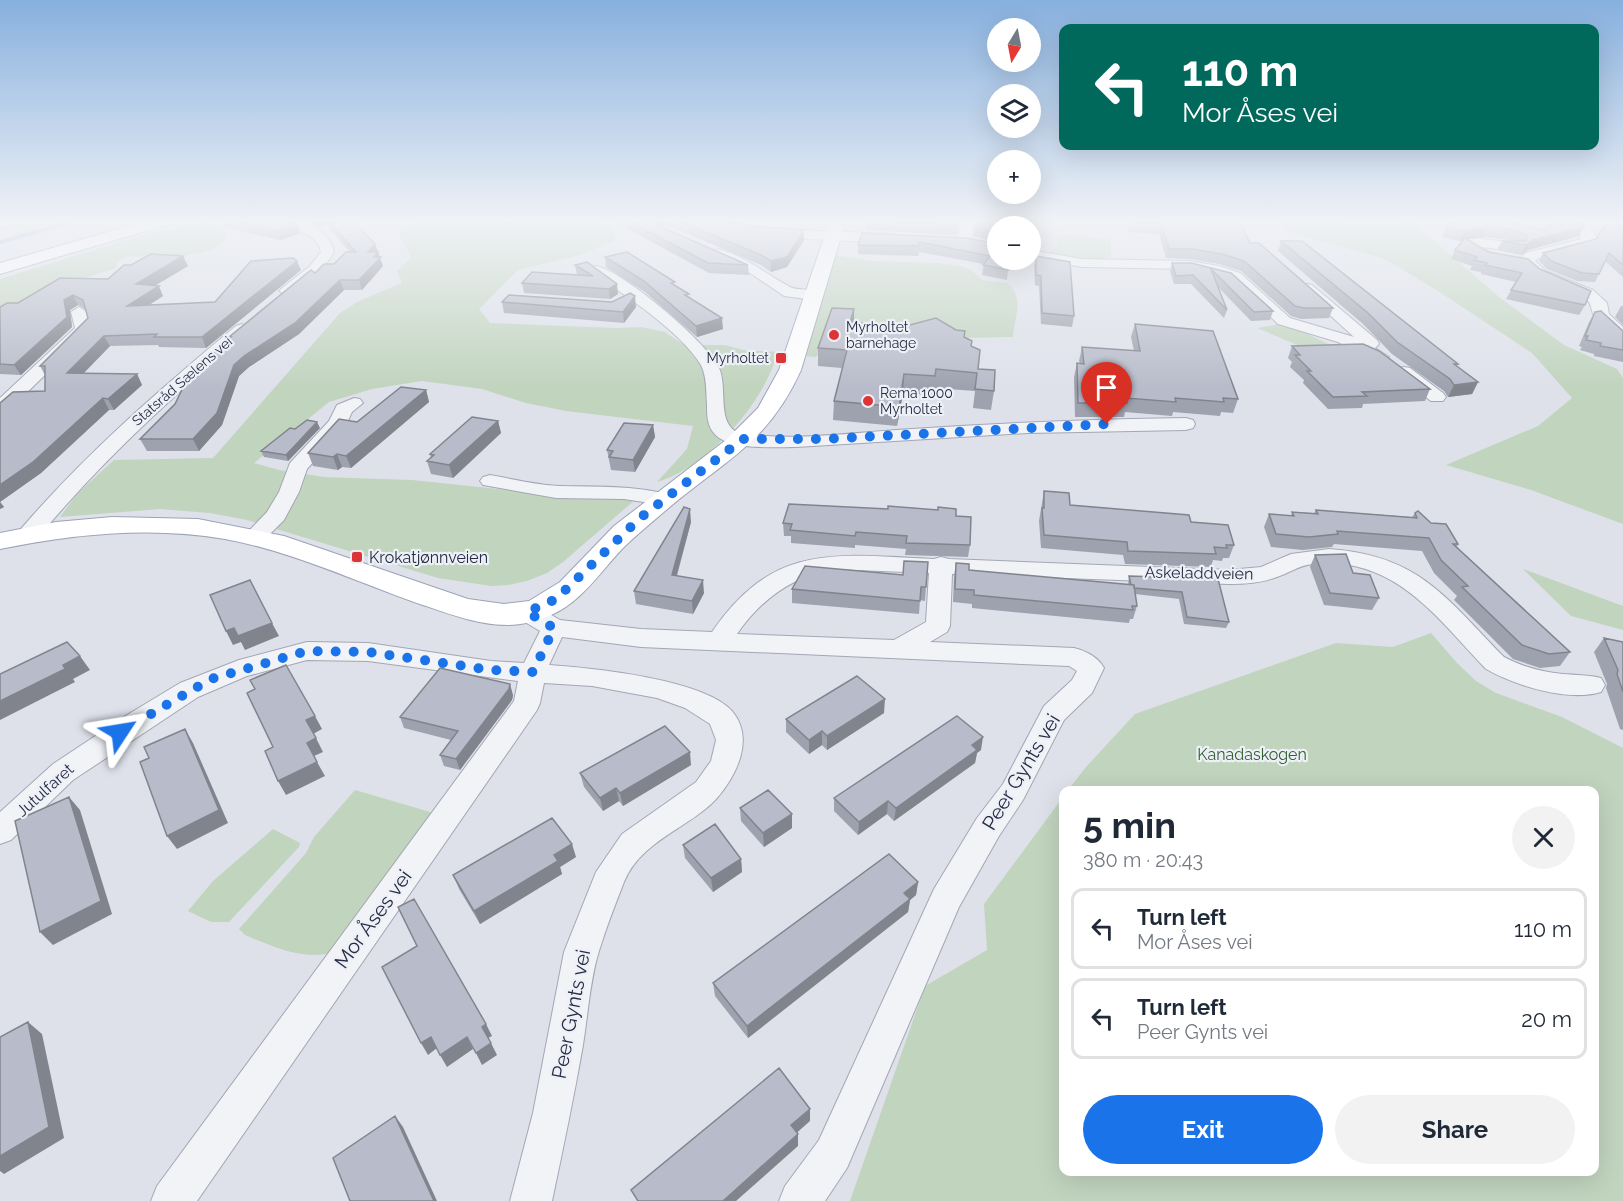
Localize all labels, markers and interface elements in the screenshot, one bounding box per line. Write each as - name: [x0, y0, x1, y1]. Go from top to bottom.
- north arrow: [987, 18, 1041, 72]
- map controls: [987, 18, 1041, 270]
- text: 110 m: [1182, 47, 1298, 96]
- icon: left: [1083, 48, 1161, 126]
- button: layers: [987, 84, 1041, 138]
- text: Mor Åses vei: [1182, 97, 1338, 128]
- button: +: [987, 150, 1041, 204]
- button: −: [987, 216, 1041, 270]
- place label: Myrholtet barnehage: [846, 319, 916, 351]
- marker: Myrholtet barnehage: [827, 328, 841, 342]
- street label: Statsråd Sælens vei: [129, 333, 235, 429]
- place label: Myrholtet: [707, 350, 769, 366]
- marker: Myrholtet: [774, 351, 788, 365]
- pin: [1081, 362, 1132, 424]
- icon: arrive: [1090, 371, 1123, 404]
- place label: Rema 1000 Myrholtet: [880, 385, 953, 417]
- marker: Rema 1000 Myrholtet: [861, 394, 875, 408]
- place label: Krokatjønnveien: [369, 548, 488, 567]
- marker: Krokatjønnveien: [350, 550, 364, 564]
- street label: Askeladdveien: [1144, 563, 1254, 583]
- position arrow: [88, 700, 152, 764]
- street label: Peer Gynts vei: [977, 710, 1065, 834]
- park label: Kanadaskogen: [1197, 745, 1307, 764]
- street label: Jutulfaret: [13, 759, 78, 821]
- text: 5 min: [1083, 804, 1176, 846]
- button: close: [1512, 806, 1575, 869]
- text: 380 m · 20:43: [1083, 848, 1203, 872]
- street label: Mor Åses vei: [328, 865, 417, 973]
- text: Turn left: [1137, 904, 1227, 930]
- icon: left: [1086, 912, 1119, 945]
- text: 110 m: [1514, 916, 1572, 942]
- text: Mor Åses vei: [1137, 930, 1253, 954]
- street label: Peer Gynts vei: [547, 947, 595, 1081]
- text: Turn left: [1137, 994, 1227, 1020]
- icon: left: [1086, 1002, 1119, 1035]
- text: 20 m: [1521, 1006, 1572, 1032]
- text: Peer Gynts vei: [1137, 1020, 1268, 1044]
- button: Exit: [1083, 1095, 1323, 1164]
- button: Share: [1335, 1095, 1575, 1164]

